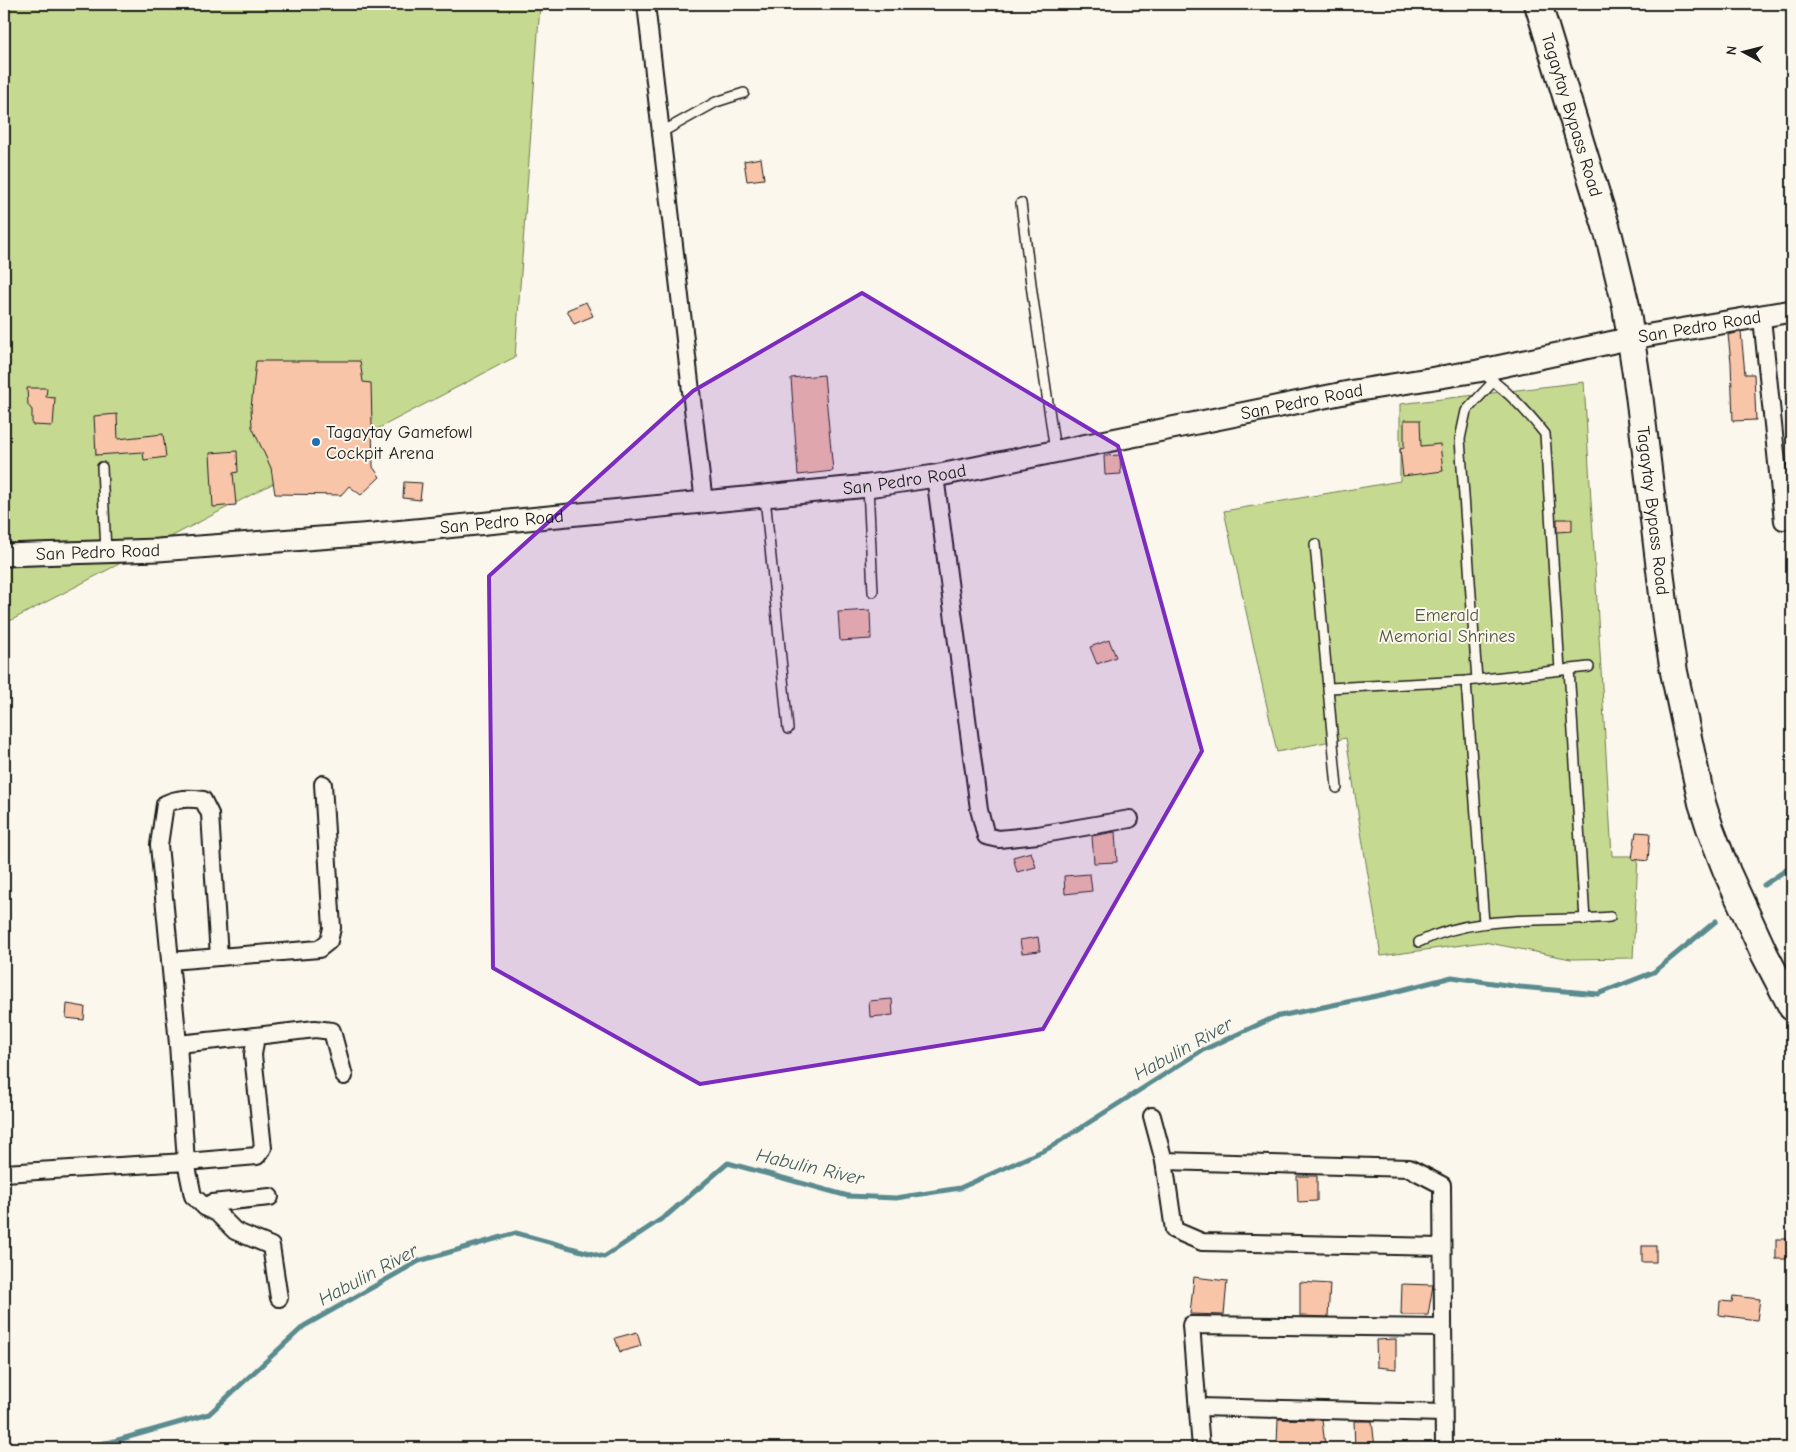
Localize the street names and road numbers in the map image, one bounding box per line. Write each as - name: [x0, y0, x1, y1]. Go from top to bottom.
- street label: Tagaytay Bypass Road: [1537, 31, 1607, 199]
- street label: San Pedro Road: [1637, 306, 1763, 347]
- street label: San Pedro Road: [1239, 379, 1364, 424]
- street label: Tagaytay Bypass Road: [1632, 425, 1673, 596]
- street label: San Pedro Road: [842, 459, 968, 499]
- street label: San Pedro Road: [439, 505, 565, 538]
- street label: San Pedro Road: [35, 539, 160, 564]

